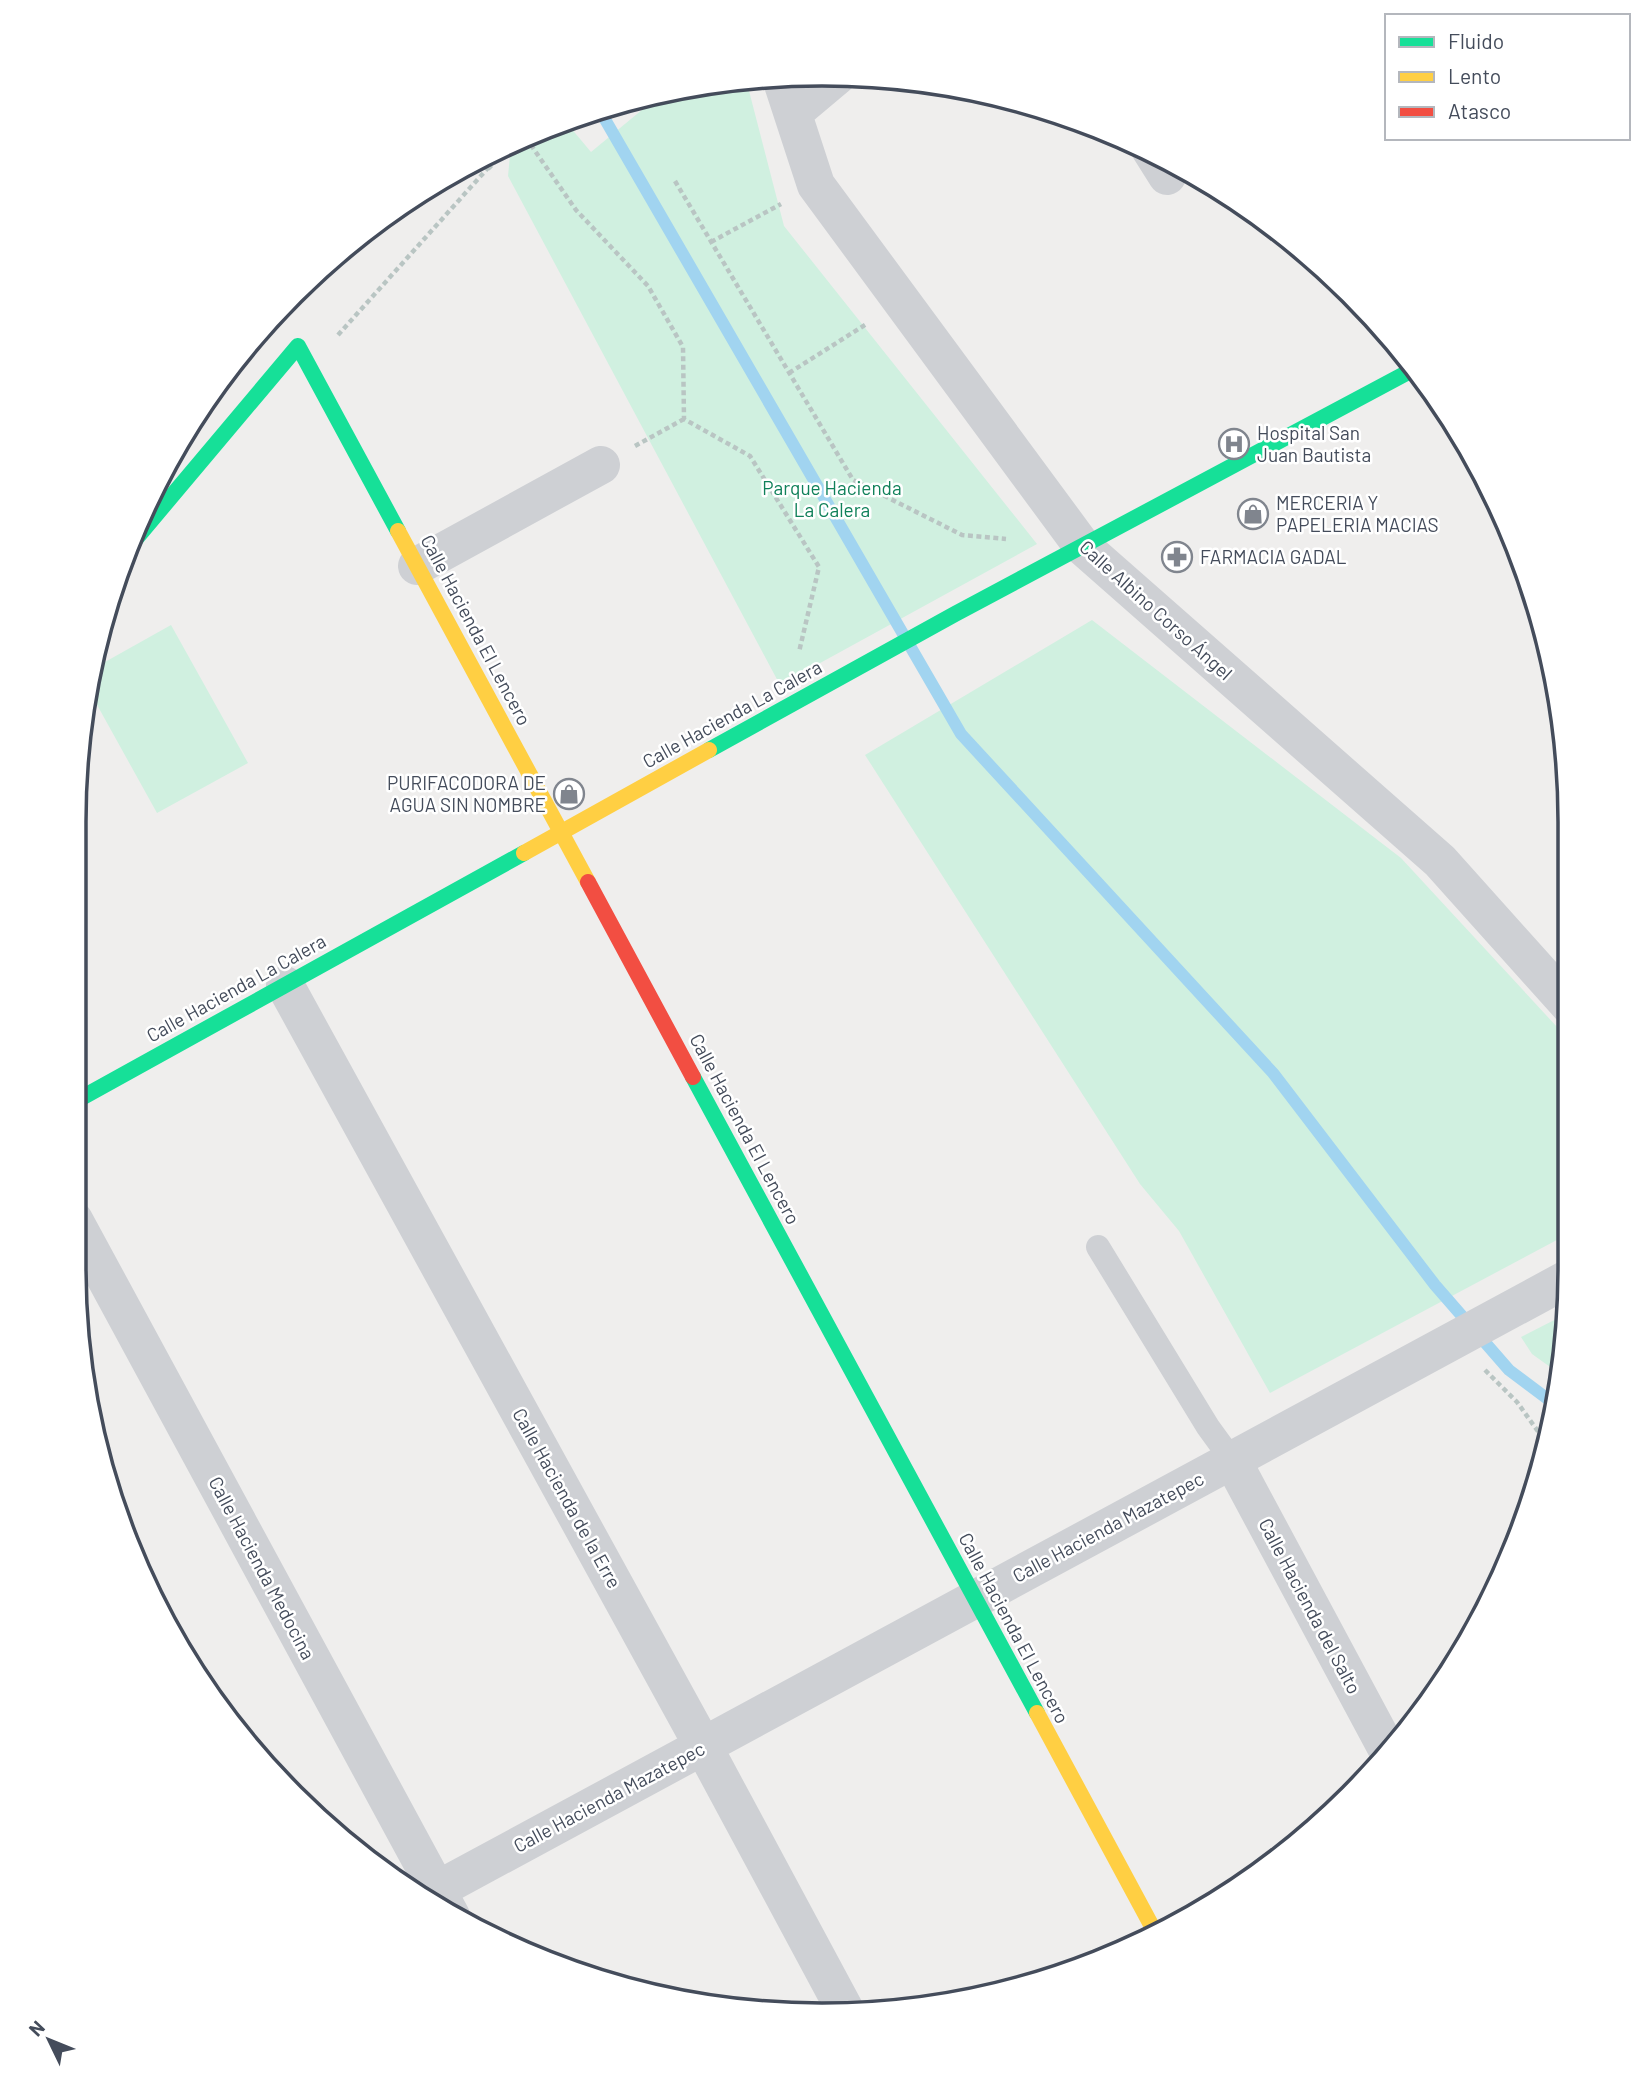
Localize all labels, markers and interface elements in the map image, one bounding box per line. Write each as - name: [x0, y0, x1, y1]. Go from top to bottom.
- legend: [1385, 14, 1630, 140]
- text: Fluido: [1448, 28, 1504, 53]
- text: Lento: [1448, 63, 1501, 88]
- text: Atasco: [1448, 98, 1511, 123]
- place label: Hospital San Juan Bautista: [1257, 421, 1371, 466]
- hospital icon: Hospital San Juan Bautista: [1217, 427, 1251, 461]
- park label: Parque Hacienda La Calera: [762, 476, 902, 521]
- place label: MERCERIA Y PAPELERIA MACIAS: [1276, 491, 1439, 536]
- shop icon: MERCERIA Y PAPELERIA MACIAS: [1236, 497, 1270, 531]
- street label: Calle Hacienda El Lencero: [416, 531, 536, 729]
- street label: Calle Albino Corso Ángel: [1075, 535, 1237, 684]
- pharmacy icon: FARMACIA GADAL: [1160, 540, 1194, 574]
- place label: FARMACIA GADAL: [1200, 545, 1347, 568]
- street label: Calle Hacienda La Calera: [638, 655, 825, 772]
- place label: PURIFACODORA DE AGUA SIN NOMBRE: [387, 771, 546, 816]
- shop icon: PURIFACODORA DE AGUA SIN NOMBRE: [552, 777, 586, 811]
- street label: Calle Hacienda La Calera: [142, 929, 329, 1046]
- street label: Calle Hacienda El Lencero: [685, 1030, 805, 1228]
- street label: Calle Hacienda de la Erre: [508, 1404, 627, 1592]
- street label: Calle Hacienda Mazatepec: [1008, 1466, 1207, 1587]
- street label: Calle Hacienda Medocina: [204, 1472, 320, 1663]
- street label: Calle Hacienda del Salto: [1254, 1514, 1367, 1697]
- street label: Calle Hacienda El Lencero: [954, 1529, 1074, 1727]
- street label: Calle Hacienda Mazatepec: [509, 1736, 708, 1857]
- north arrow: [14, 2005, 84, 2075]
- text: N: [23, 2016, 49, 2041]

